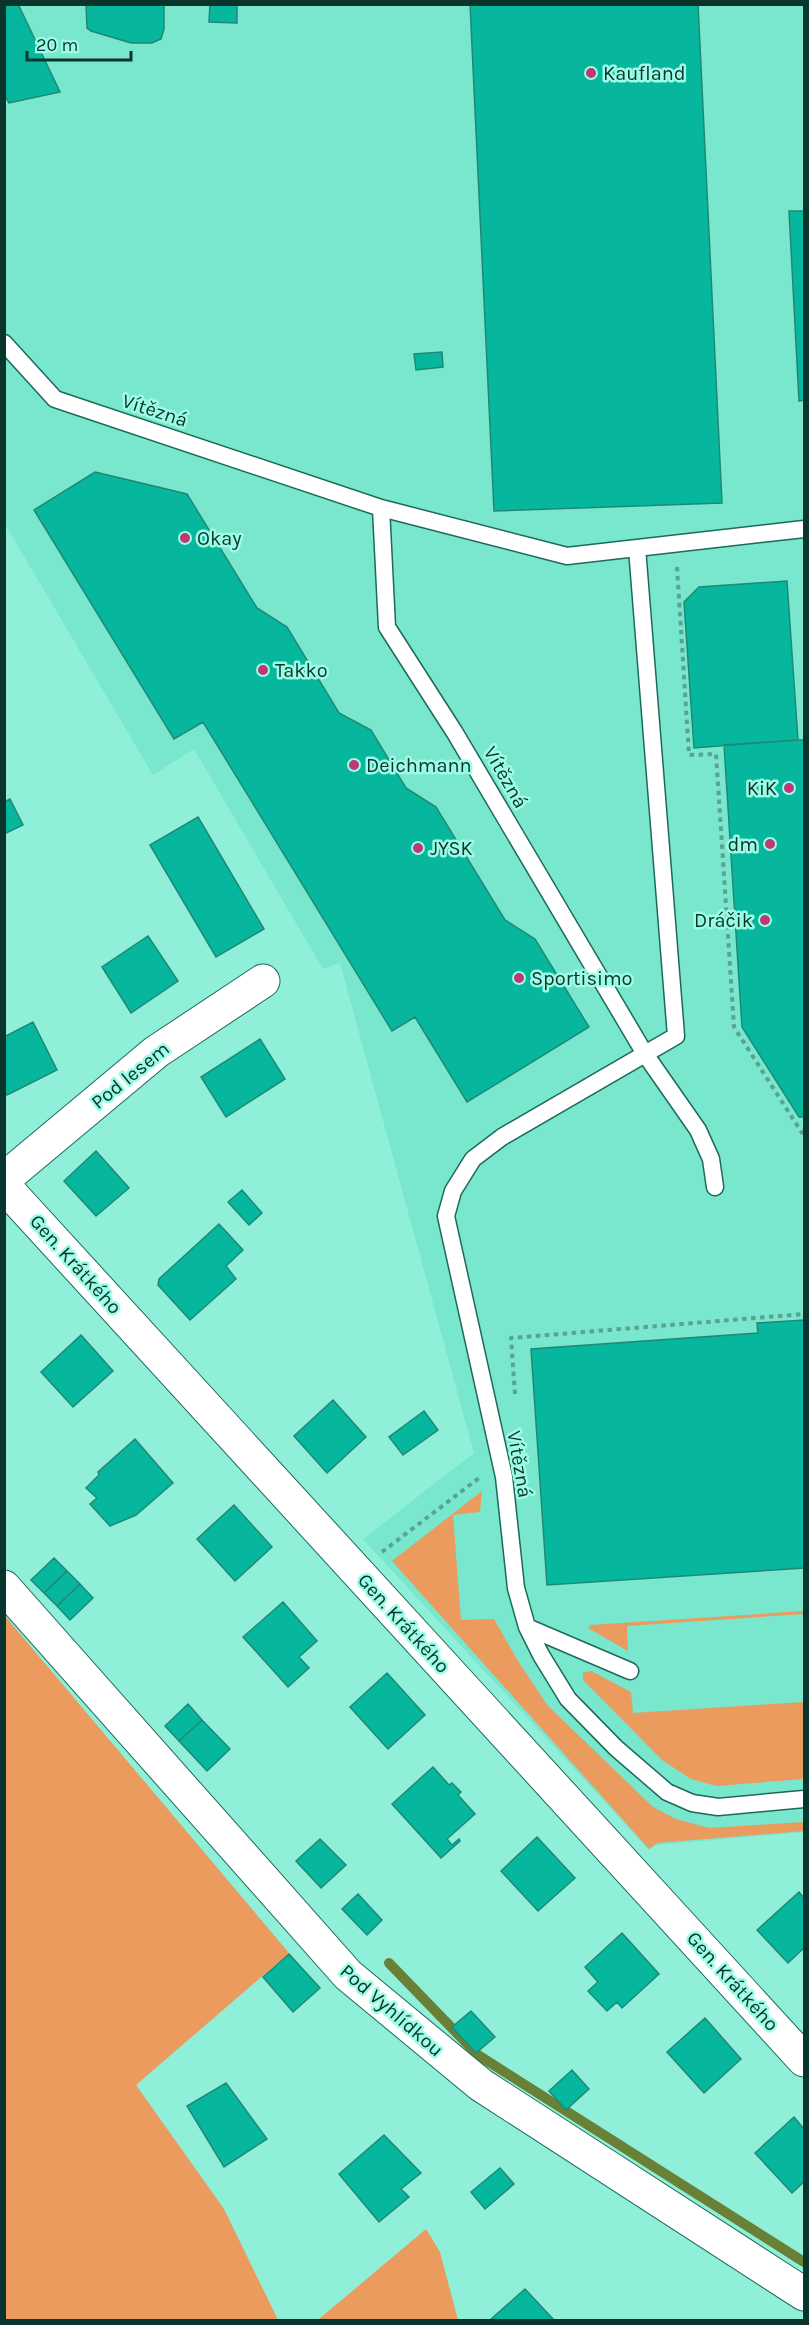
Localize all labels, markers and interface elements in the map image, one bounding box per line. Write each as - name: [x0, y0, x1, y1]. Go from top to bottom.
- scale bar: [27, 24, 130, 62]
- text: 20 m: [36, 34, 78, 56]
- place label: Kaufland: [603, 62, 686, 85]
- marker: Kaufland: [584, 66, 598, 80]
- street label: Vítězná: [119, 389, 191, 432]
- place label: Okay: [197, 527, 242, 550]
- marker: Okay: [178, 531, 192, 545]
- place label: Takko: [275, 659, 328, 682]
- marker: Takko: [256, 663, 270, 677]
- street label: Vítězná: [479, 742, 532, 812]
- place label: Deichmann: [366, 754, 472, 777]
- marker: Deichmann: [347, 758, 361, 772]
- place label: KiK: [747, 777, 777, 800]
- marker: KiK: [782, 781, 796, 795]
- place label: dm: [727, 833, 758, 856]
- place label: JYSK: [430, 837, 473, 860]
- marker: dm: [763, 837, 777, 851]
- marker: JYSK: [411, 841, 425, 855]
- place label: Dráčik: [694, 909, 753, 932]
- marker: Dráčik: [758, 913, 772, 927]
- place label: Sportisimo: [531, 967, 633, 990]
- marker: Sportisimo: [512, 971, 526, 985]
- street label: Pod lesem: [87, 1037, 174, 1114]
- street label: Gen. Krátkého: [25, 1210, 126, 1319]
- street label: Vítězná: [502, 1429, 537, 1499]
- street label: Gen. Krátkého: [353, 1569, 454, 1678]
- street label: Gen. Krátkého: [682, 1927, 783, 2036]
- street label: Pod Vyhlídkou: [335, 1959, 448, 2061]

